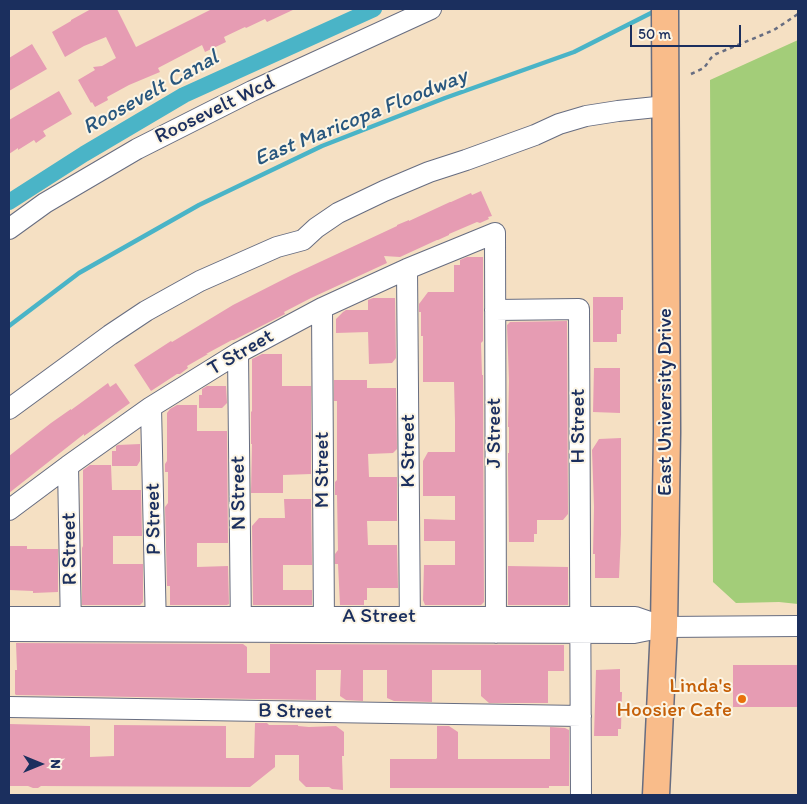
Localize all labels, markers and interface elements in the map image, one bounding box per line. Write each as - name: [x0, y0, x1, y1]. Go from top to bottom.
- scale bar: [632, 15, 743, 47]
- text: 50 m: [638, 25, 671, 43]
- water label: Roosevelt Canal: [78, 45, 224, 141]
- water label: East Maricopa Floodway: [251, 63, 471, 173]
- street label: Roosevelt Wcd: [151, 70, 279, 150]
- street label: East University Drive: [653, 308, 679, 496]
- street label: T Street: [204, 324, 278, 382]
- street label: H Street: [566, 389, 592, 463]
- street label: J Street: [482, 398, 508, 468]
- street label: K Street: [396, 414, 422, 488]
- street label: M Street: [310, 432, 336, 508]
- street label: N Street: [226, 456, 252, 530]
- street label: P Street: [141, 483, 167, 555]
- street label: R Street: [57, 512, 83, 586]
- street label: A Street: [342, 604, 416, 630]
- place label: Linda's Hoosier Cafe: [617, 674, 732, 724]
- marker: Linda's Hoosier Cafe: [736, 693, 748, 705]
- street label: B Street: [258, 699, 332, 725]
- north arrow: [15, 739, 65, 789]
- text: N: [47, 759, 64, 769]

